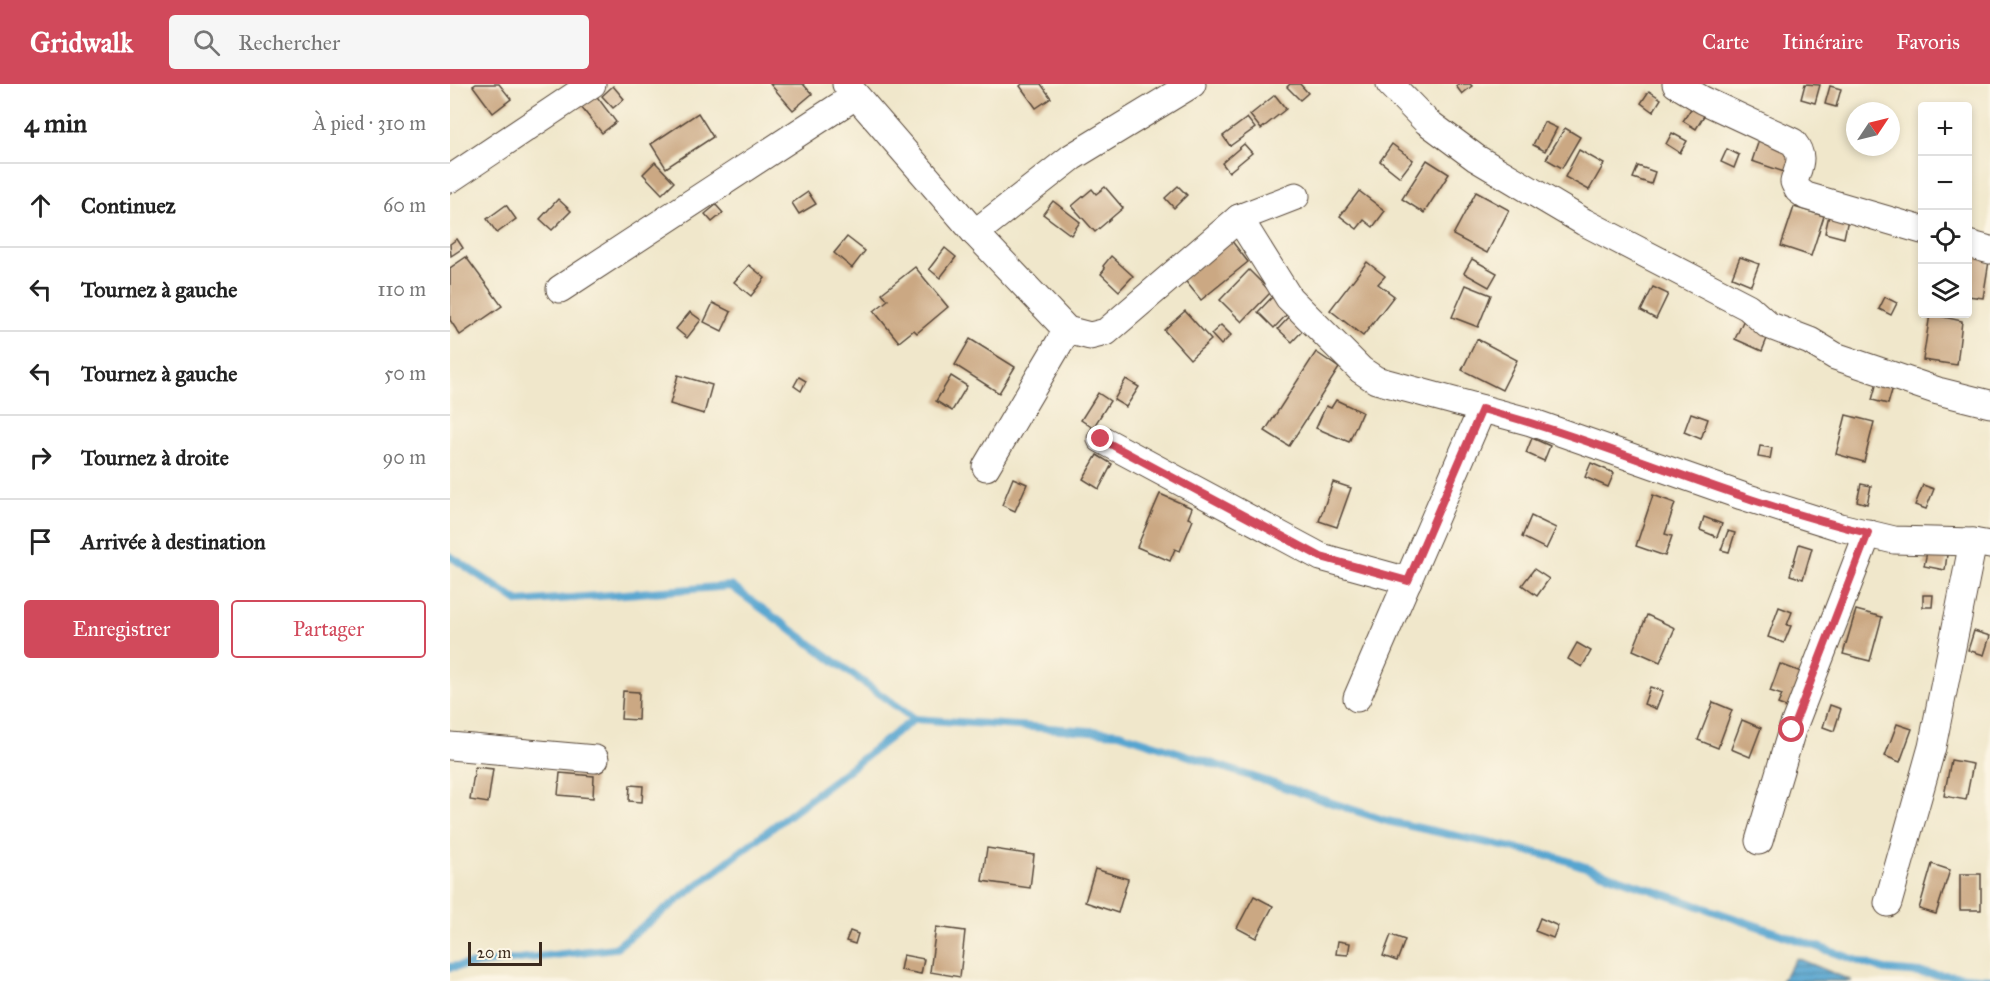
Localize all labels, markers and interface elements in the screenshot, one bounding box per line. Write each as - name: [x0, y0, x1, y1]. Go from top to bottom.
- search box: [169, 15, 589, 69]
- text: Gridwalk: [30, 25, 133, 60]
- icon: search: [190, 26, 223, 59]
- text: Rechercher: [238, 29, 340, 56]
- text: Carte: [1702, 29, 1749, 55]
- text: Itinéraire: [1782, 29, 1863, 55]
- text: Favoris: [1896, 29, 1960, 55]
- north arrow: [1846, 102, 1900, 156]
- map controls: [1918, 102, 1972, 318]
- button: +: [1918, 102, 1972, 156]
- text: 4 min: [24, 107, 87, 139]
- text: À pied · 310 m: [313, 111, 426, 135]
- button: −: [1918, 156, 1972, 210]
- icon: ahead: [24, 189, 57, 222]
- text: Continuez: [81, 192, 176, 219]
- text: 60 m: [383, 193, 426, 217]
- button: locate: [1918, 210, 1972, 264]
- button: layers: [1918, 264, 1972, 318]
- icon: left: [24, 273, 57, 306]
- text: Tournez à gauche: [81, 276, 237, 303]
- text: 110 m: [378, 277, 426, 301]
- icon: left: [24, 357, 57, 390]
- text: Tournez à gauche: [81, 360, 237, 387]
- text: 50 m: [384, 361, 426, 385]
- route end: [1087, 425, 1113, 451]
- icon: right: [24, 441, 57, 474]
- text: Tournez à droite: [81, 444, 229, 471]
- text: 90 m: [383, 445, 426, 469]
- icon: arrive: [24, 525, 57, 558]
- text: Arrivée à destination: [81, 528, 266, 555]
- button: Enregistrer: [24, 600, 219, 658]
- button: Partager: [231, 600, 426, 658]
- route start: [1778, 716, 1804, 742]
- scale bar: [468, 939, 542, 966]
- text: 20 m: [477, 943, 511, 962]

